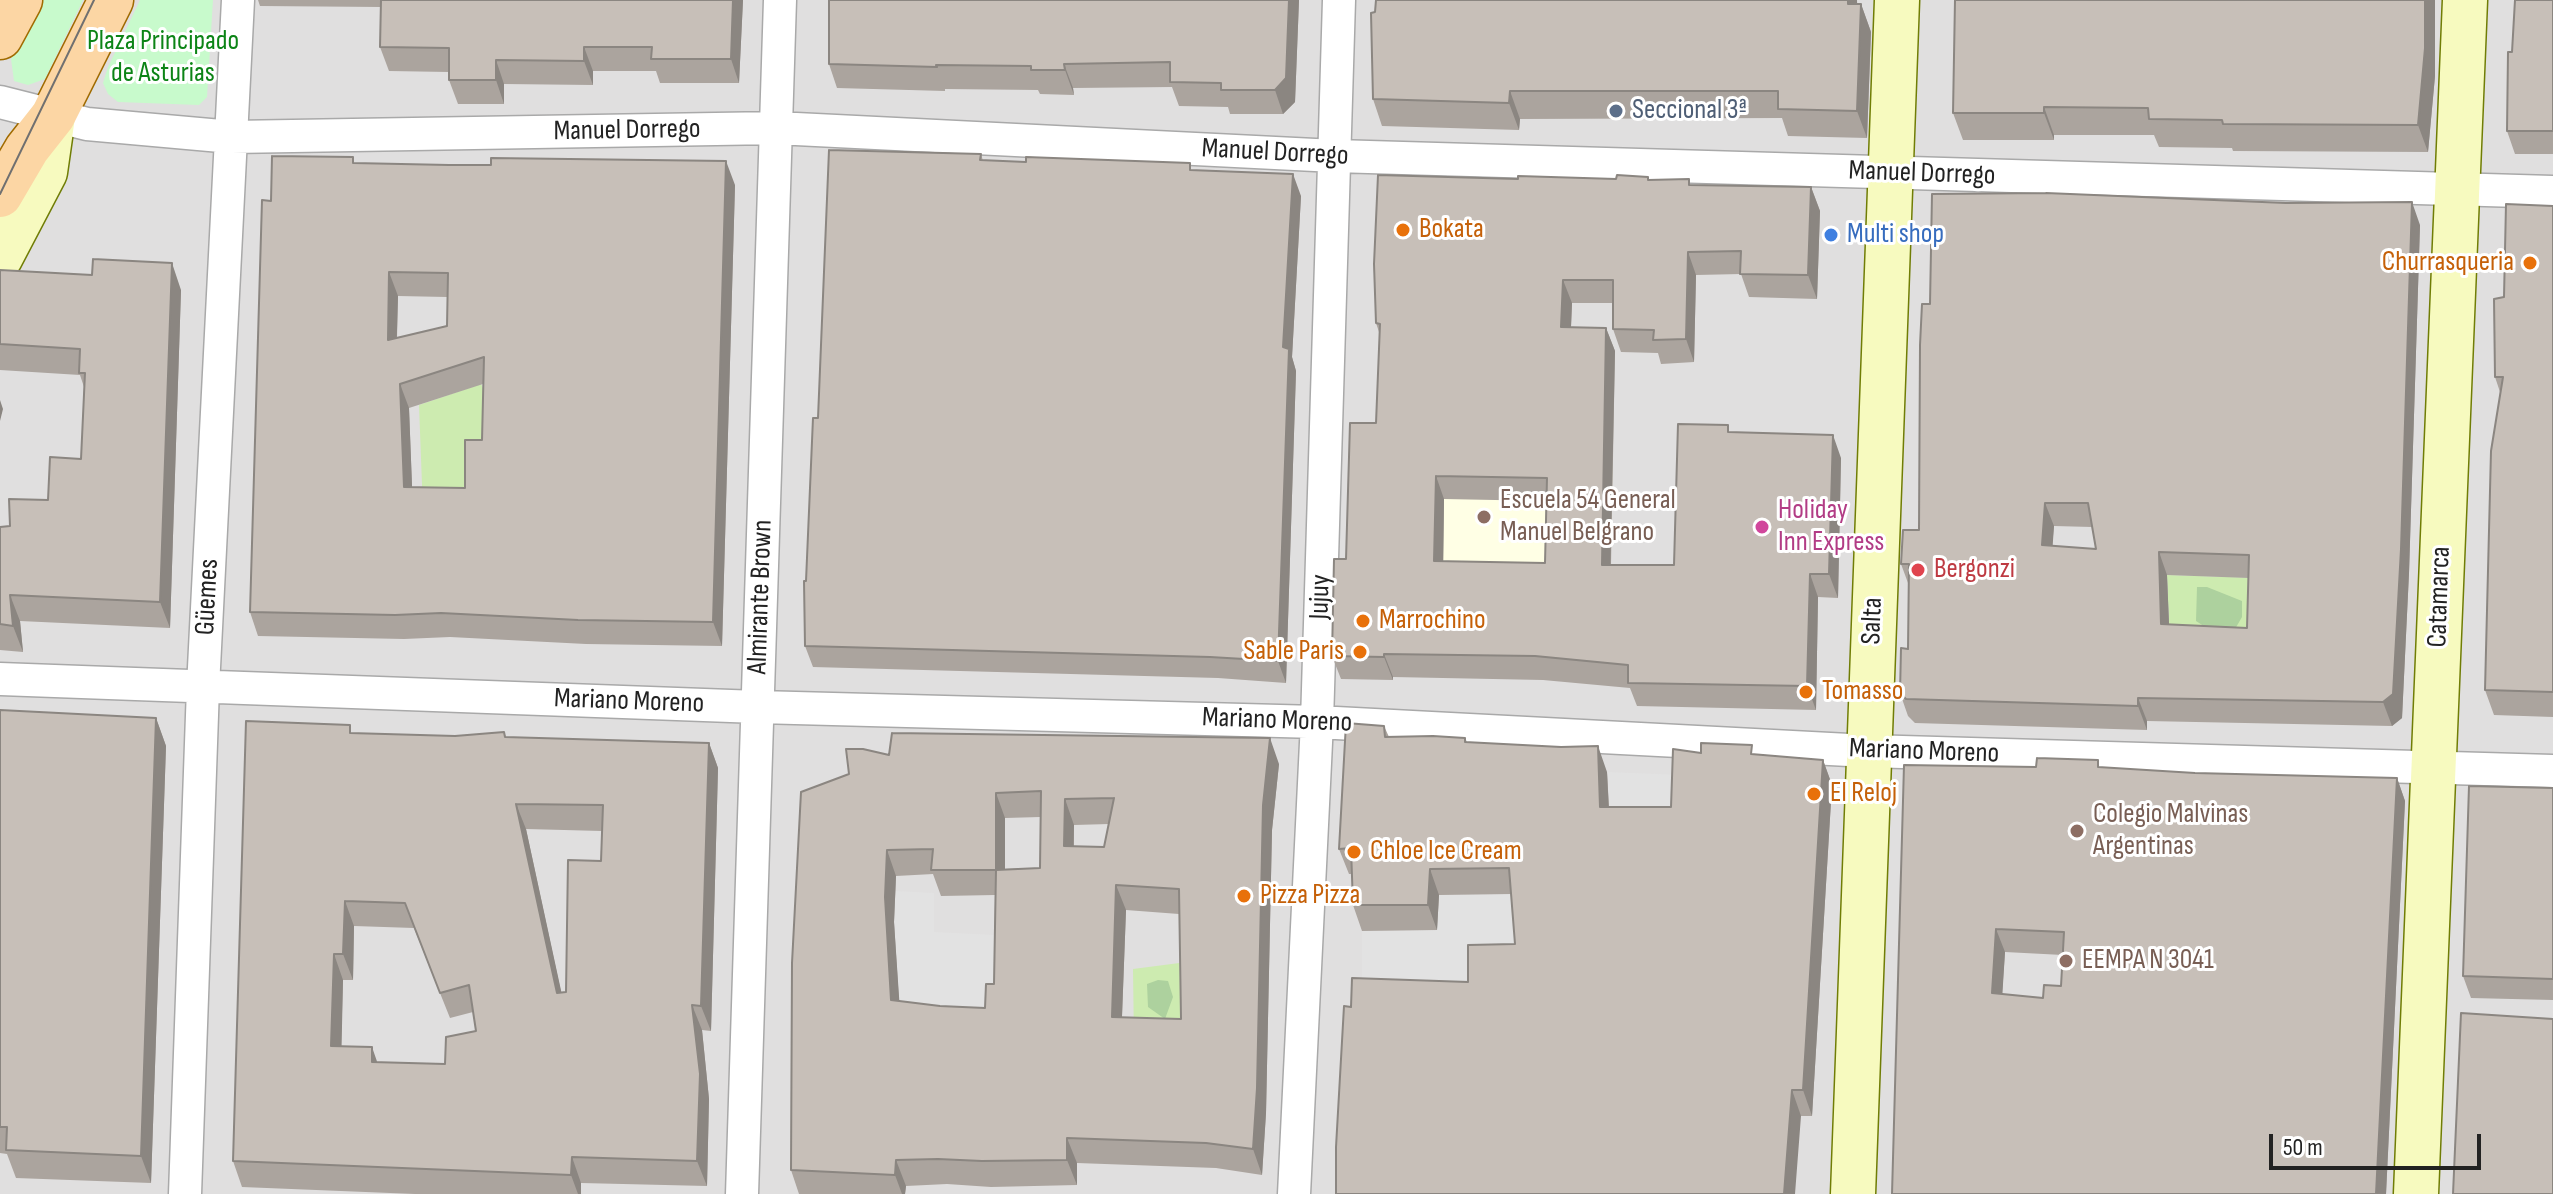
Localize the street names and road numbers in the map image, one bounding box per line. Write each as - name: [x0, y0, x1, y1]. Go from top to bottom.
- street label: Manuel Dorrego: [553, 113, 701, 149]
- street label: Manuel Dorrego: [1201, 132, 1349, 174]
- street label: Manuel Dorrego: [1848, 155, 1996, 193]
- street label: Almirante Brown: [742, 519, 780, 675]
- street label: Catamarca: [2421, 546, 2459, 648]
- street label: Güemes: [189, 558, 227, 636]
- street label: Jujuy: [1303, 574, 1339, 620]
- street label: Salta: [1855, 597, 1891, 645]
- street label: Mariano Moreno: [553, 683, 705, 721]
- street label: Mariano Moreno: [1201, 702, 1353, 740]
- street label: Mariano Moreno: [1848, 733, 2000, 771]

